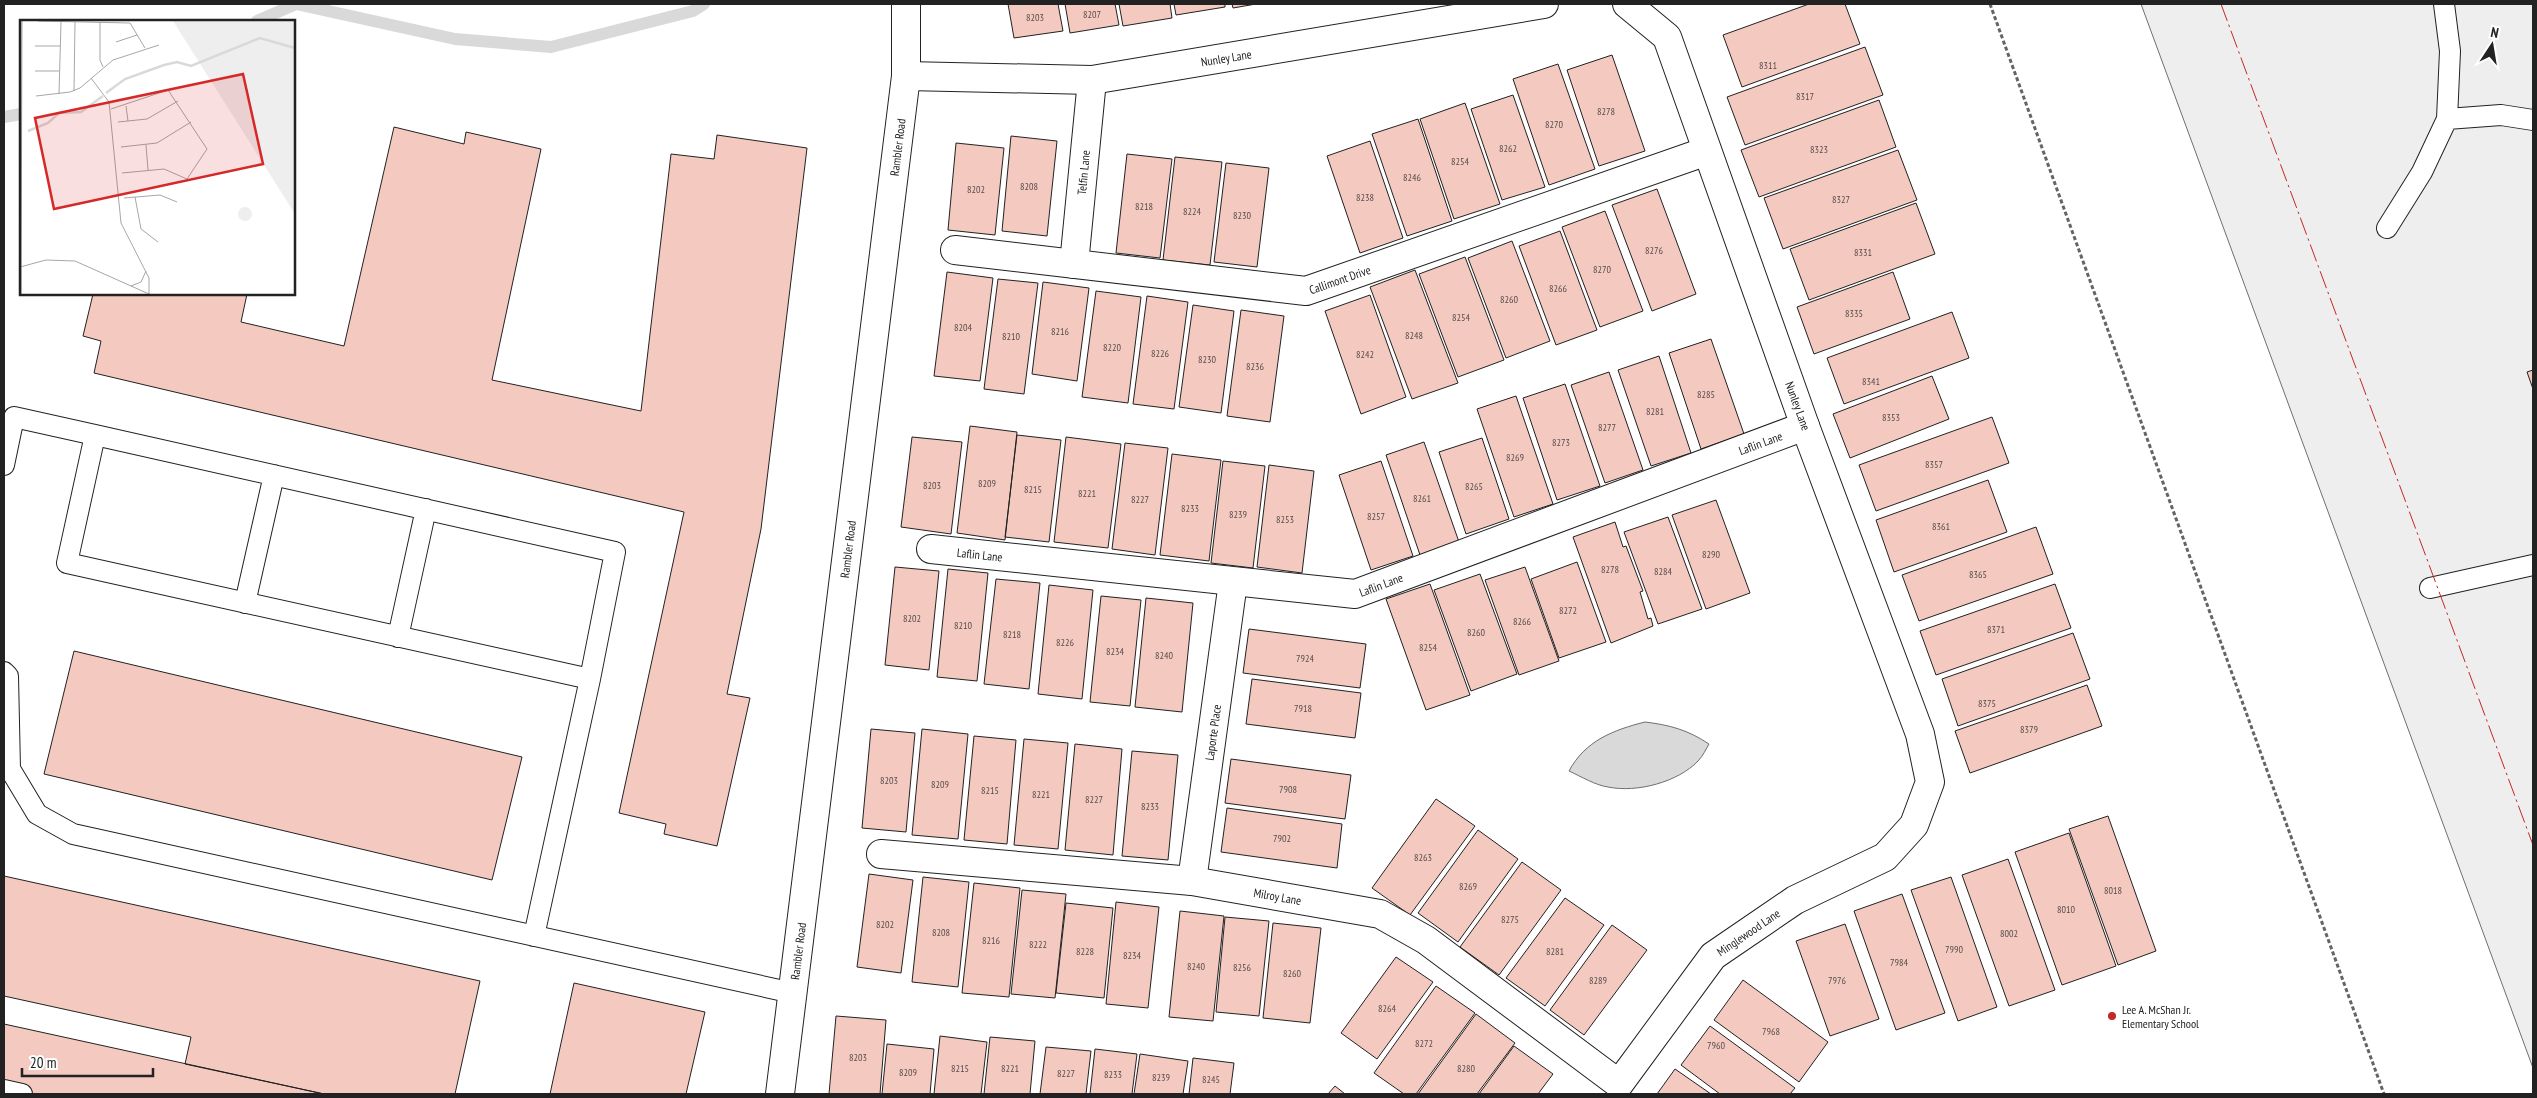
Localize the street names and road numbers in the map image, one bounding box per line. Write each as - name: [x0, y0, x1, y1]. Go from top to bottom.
- street label: Nunley Lane: [1200, 46, 1253, 69]
- street label: Rambler Road: [886, 118, 908, 177]
- street label: Telfin Lane: [1073, 149, 1093, 195]
- street label: Callimont Drive: [1307, 262, 1372, 297]
- street label: Nunley Lane: [1782, 379, 1814, 433]
- street label: Laflin Lane: [1736, 428, 1784, 458]
- street label: Rambler Road: [836, 520, 858, 579]
- street label: Laflin Lane: [956, 544, 1003, 564]
- street label: Laflin Lane: [1357, 569, 1405, 599]
- street label: Laporte Place: [1201, 703, 1224, 761]
- street label: Milroy Lane: [1253, 884, 1303, 908]
- street label: Minglewood Lane: [1714, 905, 1783, 959]
- street label: Rambler Road: [787, 922, 809, 981]

